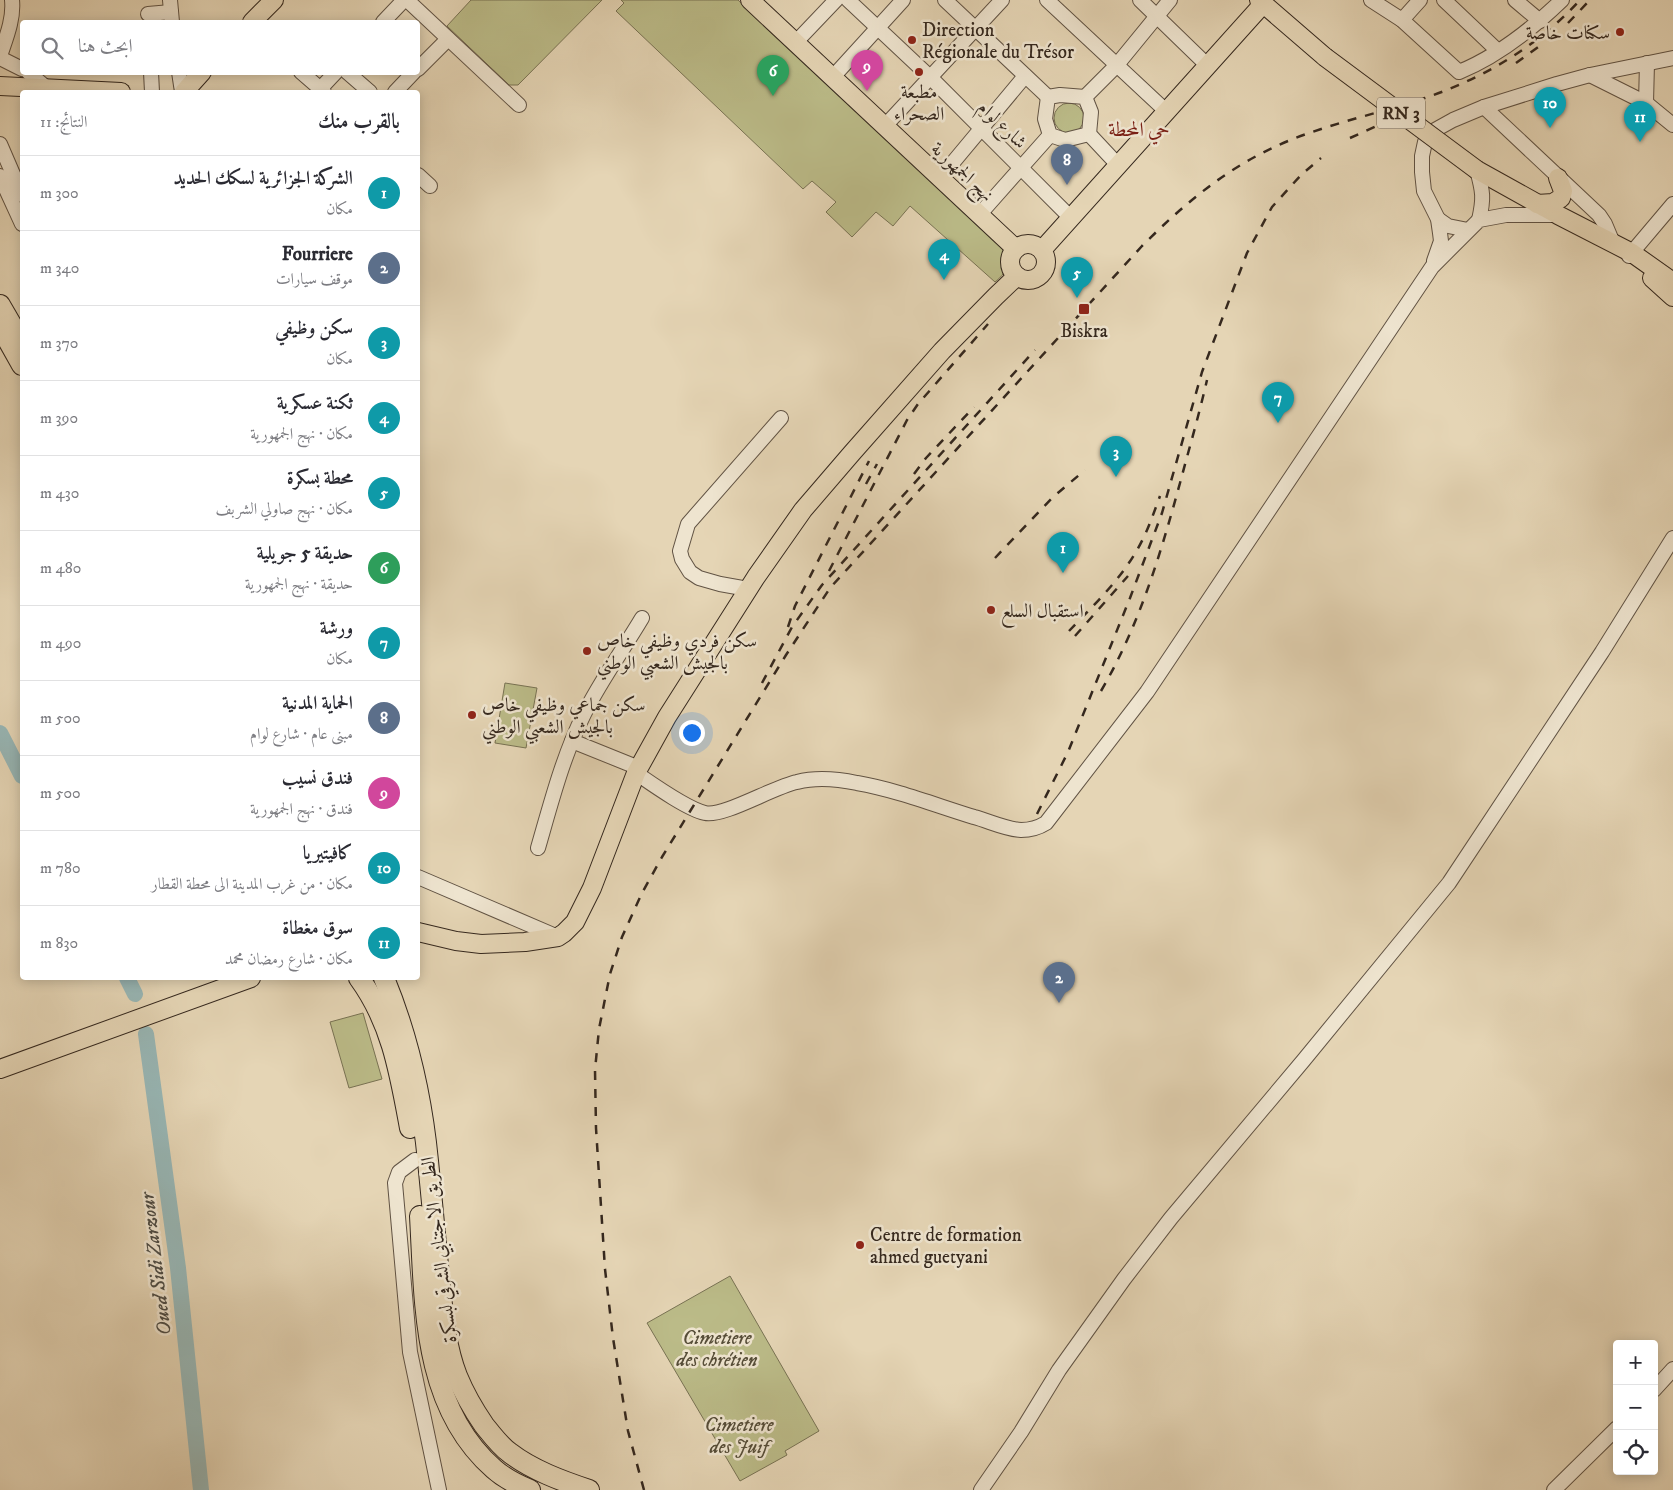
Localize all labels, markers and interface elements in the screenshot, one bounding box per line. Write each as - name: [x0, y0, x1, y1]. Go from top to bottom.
- place label: Direction Régionale du Trésor: [922, 19, 1074, 64]
- search box: [20, 20, 420, 75]
- place label: سكنات خاصة: [1526, 22, 1610, 45]
- marker: سكنات خاصة: [1614, 26, 1626, 38]
- icon: search: [38, 34, 66, 62]
- marker: Direction Régionale du Trésor: [906, 34, 918, 46]
- text: ابحث هنا: [78, 35, 133, 58]
- pin: 9: [851, 50, 883, 91]
- pin: 6: [757, 55, 789, 96]
- marker: مطبعة الصحراء: [913, 66, 925, 78]
- place label: مطبعة الصحراء: [894, 81, 944, 126]
- pin: 10: [1534, 87, 1566, 128]
- street label: شارع لوام: [970, 96, 1031, 157]
- road number: RN 3: [1377, 98, 1425, 128]
- pin: 11: [1624, 101, 1656, 142]
- text: بالقرب منك: [318, 109, 400, 135]
- text: النتائج: 11: [40, 112, 87, 132]
- district label: حي المحطة: [1108, 118, 1170, 145]
- street label: نهج الجمهورية: [922, 137, 998, 211]
- pin: 8: [1051, 144, 1083, 185]
- text: الشركة الجزائرية لسكك الحديد: [173, 167, 353, 190]
- text: 300 m: [40, 183, 79, 203]
- text: 1: [381, 183, 387, 203]
- text: مكان: [326, 199, 353, 219]
- pin: 4: [928, 239, 960, 280]
- text: Fourriere: [282, 243, 353, 266]
- pin: 5: [1061, 257, 1093, 298]
- text: 340 m: [40, 258, 79, 278]
- text: 2: [380, 258, 388, 278]
- text: موقف سيارات: [276, 269, 353, 289]
- marker: Biskra: [1077, 302, 1091, 316]
- text: سكن وظيفي: [275, 317, 353, 340]
- place label: Biskra: [1060, 320, 1108, 343]
- text: 370 m: [40, 333, 78, 353]
- text: 3: [381, 333, 387, 353]
- text: مكان: [326, 349, 353, 369]
- pin: 7: [1262, 382, 1294, 423]
- text: ثكنة عسكرية: [277, 392, 353, 415]
- text: 390 m: [40, 408, 78, 428]
- text: 4: [379, 408, 389, 428]
- text: مكان · نهج الجمهورية: [250, 424, 353, 444]
- pin: 3: [1100, 436, 1132, 477]
- text: محطة بسكرة: [287, 467, 353, 490]
- text: 430 m: [40, 483, 79, 503]
- text: 5: [380, 483, 388, 503]
- text: مكان · نهج صاولي الشربف: [216, 499, 353, 519]
- pin: 1: [1047, 532, 1079, 573]
- text: حديقة 5 جويلية: [256, 542, 353, 565]
- text: 480 m: [40, 558, 81, 578]
- text: 6: [380, 558, 388, 578]
- text: حديقة · نهج الجمهورية: [245, 574, 353, 594]
- place label: استقبال السلع: [1001, 600, 1084, 628]
- marker: استقبال السلع: [985, 604, 997, 616]
- text: ورشة: [320, 617, 353, 640]
- place label: سكن فردي وظيفي خاص بالجيش الشعبي الوطني: [597, 630, 757, 681]
- text: 490 m: [40, 633, 81, 653]
- text: 7: [380, 633, 388, 653]
- marker: سكن فردي وظيفي خاص بالجيش الشعبي الوطني: [581, 645, 593, 657]
- text: مكان: [326, 649, 353, 669]
- text: الحماية المدنية: [282, 692, 353, 715]
- place label: سكن جماعي وظيفي خاص بالجيش الشعبي الوطني: [482, 694, 646, 745]
- text: 500 m: [40, 708, 81, 728]
- text: 8: [380, 708, 388, 728]
- marker: سكن جماعي وظيفي خاص بالجيش الشعبي الوطني: [466, 709, 478, 721]
- your location: [679, 720, 705, 746]
- text: مبنى عام · شارع لوام: [250, 724, 353, 744]
- text: فندق نسيب: [282, 767, 353, 790]
- text: 500 m: [40, 783, 81, 803]
- text: 9: [380, 783, 388, 803]
- text: فندق · نهج الجمهورية: [250, 799, 353, 819]
- text: كافيتيريا: [303, 842, 353, 865]
- text: 780 m: [40, 858, 81, 878]
- text: 10: [377, 858, 391, 878]
- text: مكان · من غرب المدينة الى محطة القطار: [151, 874, 353, 894]
- text: سوق مغطاة: [282, 917, 353, 940]
- text: 830 m: [40, 933, 78, 953]
- text: 11: [378, 933, 390, 953]
- text: مكان · شارع رمضان محمد: [225, 949, 353, 969]
- pin: 2: [1043, 962, 1075, 1003]
- street label: الطريق الاجتنابي الشرقي لبسكرة: [417, 1155, 465, 1344]
- water label: Oued Sidi Zarzour: [135, 1189, 178, 1337]
- place label: Centre de formation ahmed guetyani: [870, 1224, 1022, 1269]
- marker: Centre de formation ahmed guetyani: [854, 1239, 866, 1251]
- park label: Cimetiere des chrétien: [676, 1327, 758, 1372]
- map controls: [1613, 1340, 1658, 1475]
- button: +: [1613, 1340, 1658, 1385]
- button: −: [1613, 1385, 1658, 1430]
- park label: Cimetiere des Juif: [705, 1414, 774, 1459]
- button: locate: [1613, 1430, 1658, 1475]

